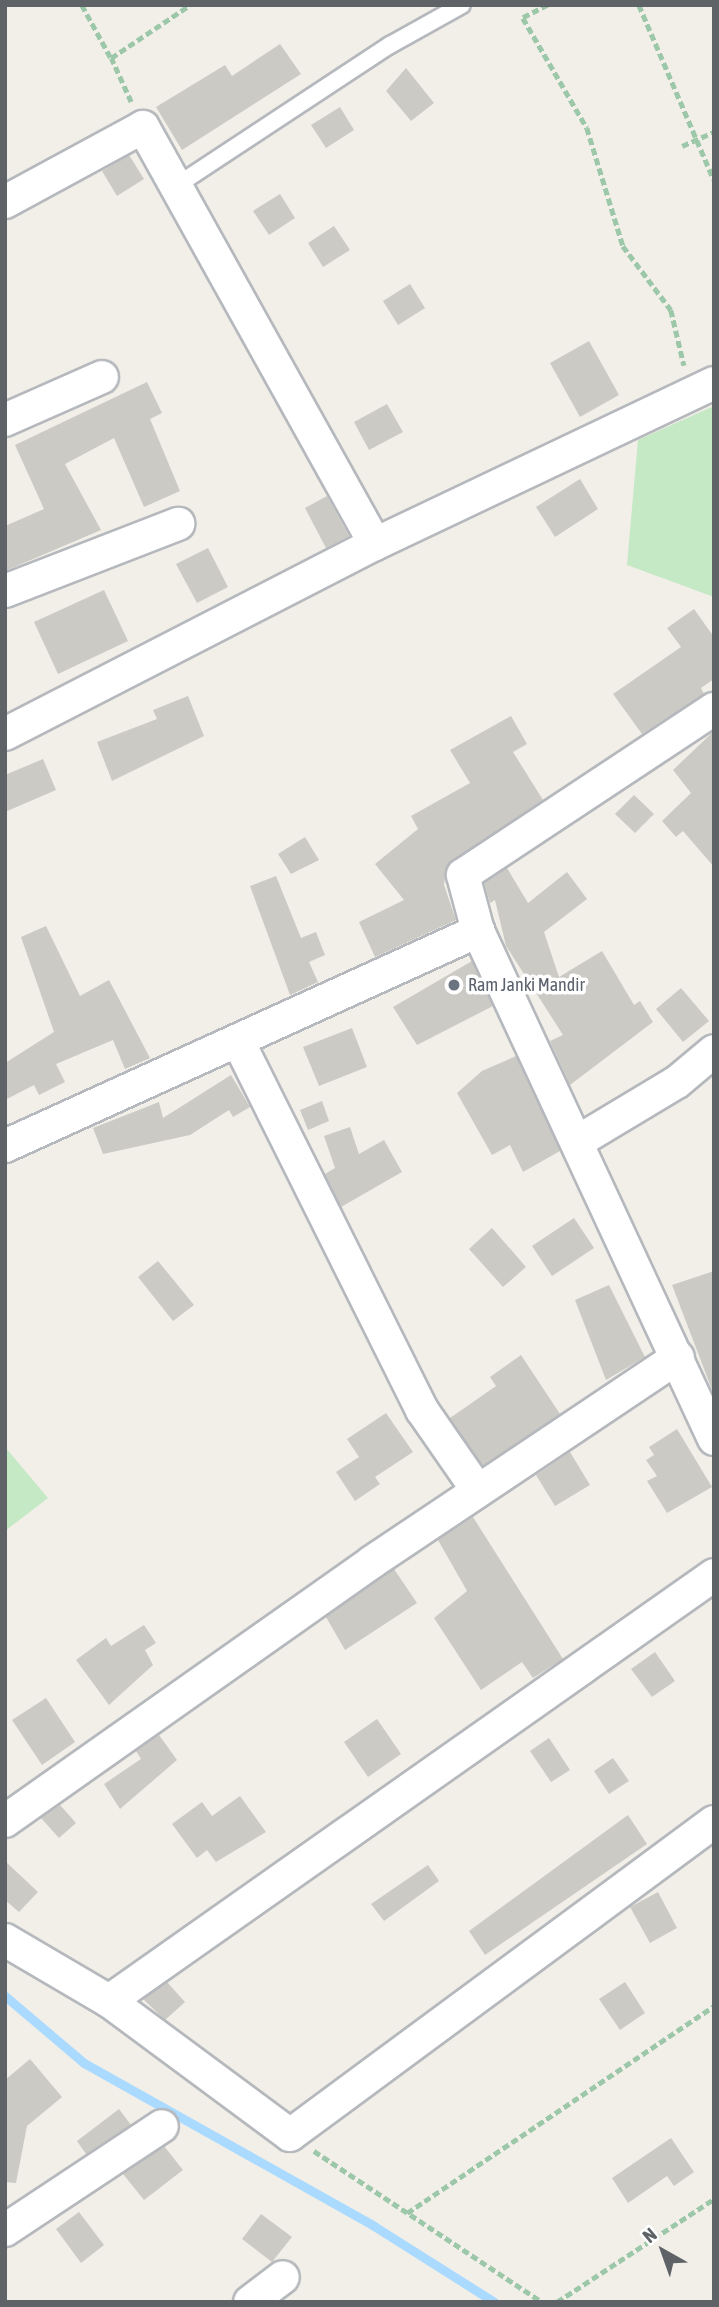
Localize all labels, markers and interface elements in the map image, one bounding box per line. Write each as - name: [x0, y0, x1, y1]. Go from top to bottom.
- place label: Ram Janki Mandir: [468, 974, 585, 996]
- marker: Ram Janki Mandir: [446, 977, 462, 993]
- north arrow: [628, 2216, 698, 2286]
- text: N: [638, 2223, 661, 2247]

